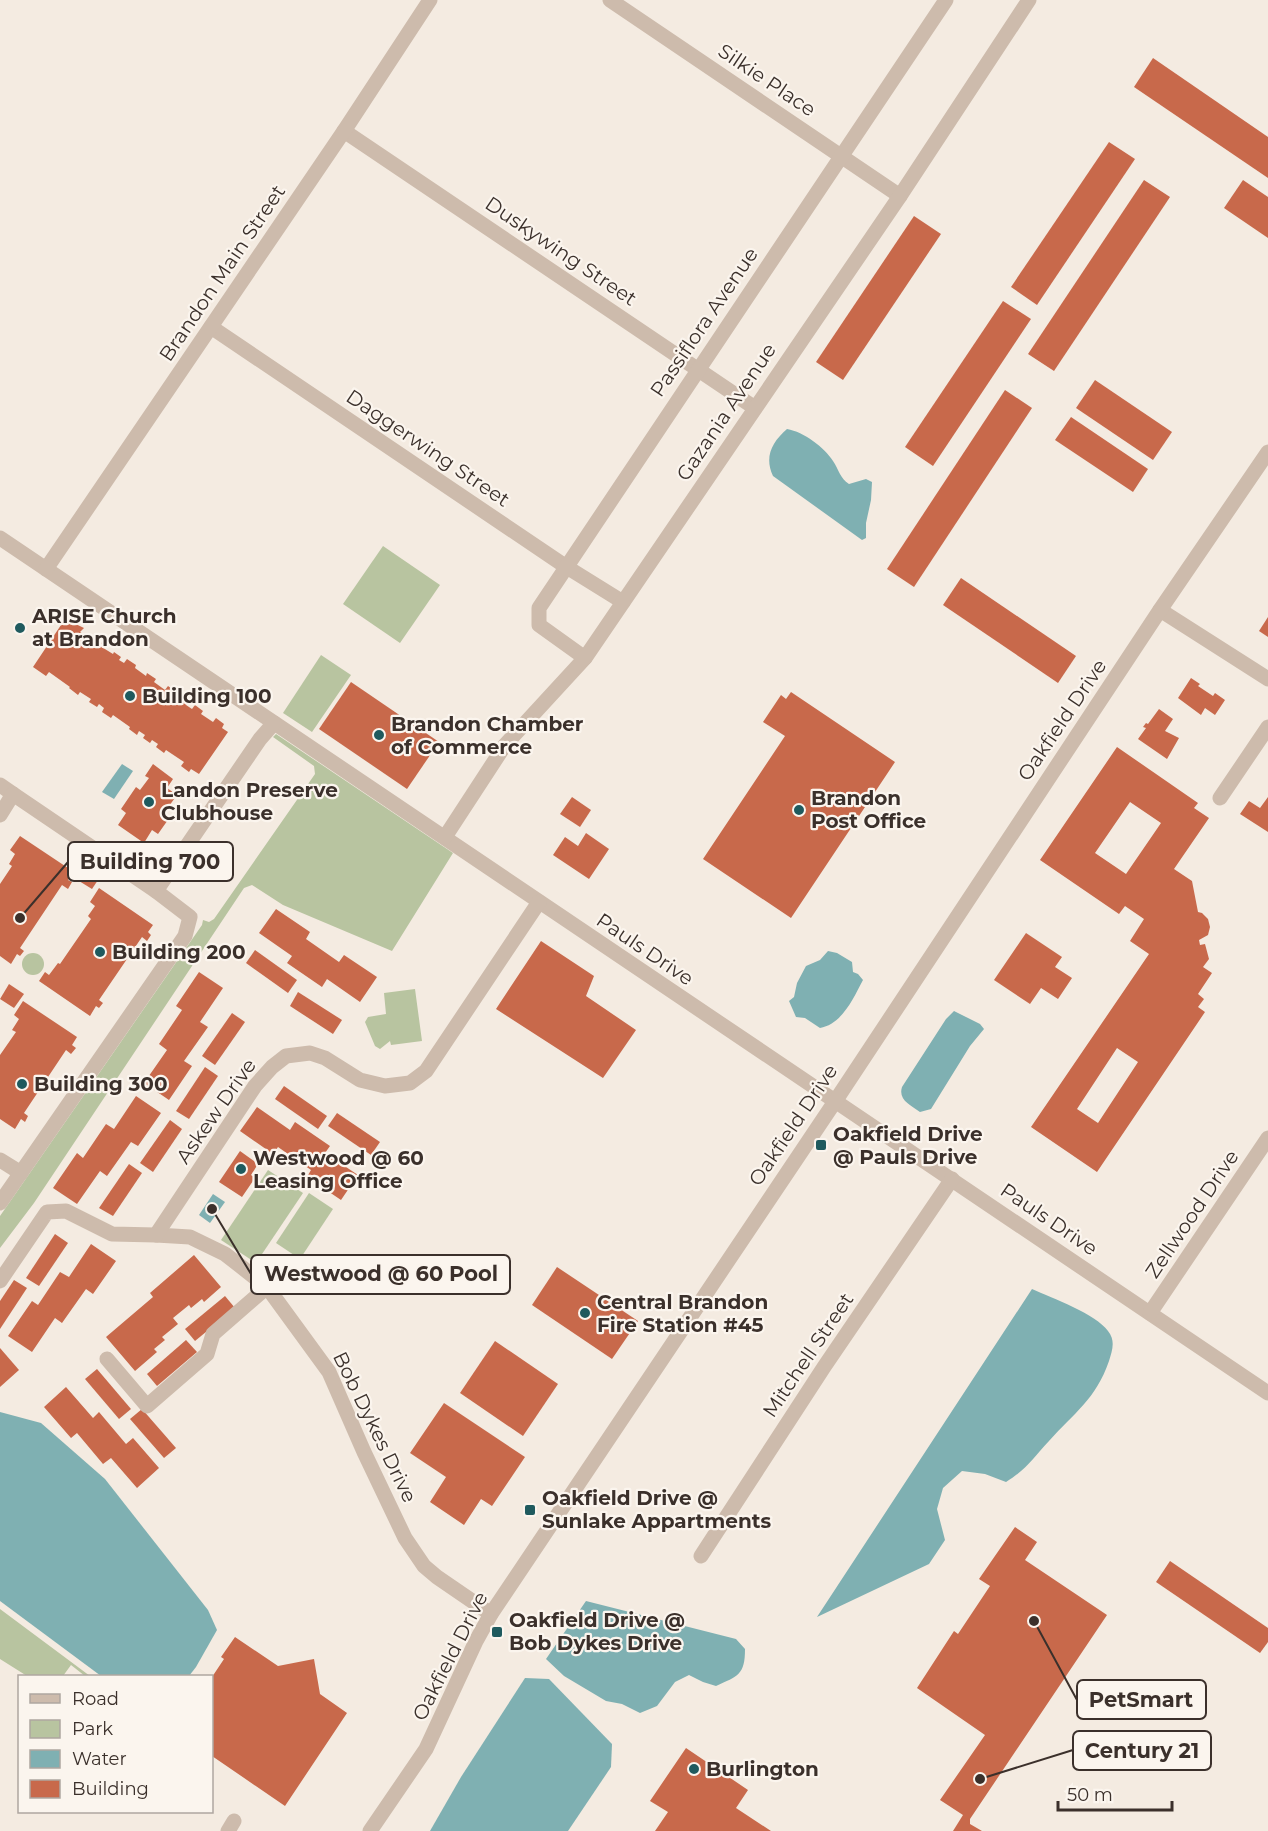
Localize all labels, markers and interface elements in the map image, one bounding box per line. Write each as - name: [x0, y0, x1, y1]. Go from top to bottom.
- street label: Silkie Place: [714, 39, 820, 121]
- street label: Brandon Main Street: [154, 180, 290, 366]
- street label: Duskywing Street: [481, 191, 641, 311]
- street label: Passiflora Avenue: [645, 243, 763, 401]
- street label: Gazania Avenue: [671, 339, 781, 485]
- street label: Daggerwing Street: [342, 384, 514, 512]
- place label: ARISE Church at Brandon: [31, 604, 176, 651]
- marker: ARISE Church at Brandon: [13, 621, 27, 635]
- street label: Oakfield Drive: [1013, 655, 1111, 785]
- place label: Building 100: [142, 684, 272, 708]
- marker: Building 100: [123, 689, 137, 703]
- place label: Brandon Chamber of Commerce: [391, 712, 584, 759]
- marker: Brandon Chamber of Commerce: [372, 728, 386, 742]
- place label: Landon Preserve Clubhouse: [161, 778, 338, 825]
- place label: Brandon Post Office: [811, 786, 926, 833]
- marker: Landon Preserve Clubhouse: [142, 795, 156, 809]
- marker: Brandon Post Office: [792, 803, 806, 817]
- callout: Building 700: [68, 842, 233, 881]
- text: Building 700: [80, 849, 220, 874]
- street label: Pauls Drive: [592, 908, 698, 990]
- place label: Building 200: [112, 940, 245, 964]
- marker: Building 200: [93, 945, 107, 959]
- street label: Askew Drive: [171, 1054, 261, 1168]
- street label: Oakfield Drive: [744, 1060, 842, 1190]
- place label: Building 300: [34, 1072, 168, 1096]
- marker: Building 300: [15, 1077, 29, 1091]
- place label: Oakfield Drive @ Pauls Drive: [833, 1122, 983, 1169]
- marker: Oakfield Drive @ Pauls Drive: [814, 1138, 828, 1152]
- street label: Zellwood Drive: [1140, 1145, 1244, 1283]
- place label: Westwood @ 60 Leasing Office: [253, 1146, 424, 1193]
- marker: Westwood @ 60 Leasing Office: [234, 1162, 248, 1176]
- street label: Pauls Drive: [996, 1178, 1102, 1260]
- callout: Westwood @ 60 Pool: [251, 1255, 510, 1294]
- text: Westwood @ 60 Pool: [264, 1261, 498, 1286]
- street label: Mitchell Street: [757, 1288, 859, 1422]
- place label: Central Brandon Fire Station #45: [597, 1290, 768, 1337]
- marker: Central Brandon Fire Station #45: [578, 1306, 592, 1320]
- street label: Bob Dykes Drive: [328, 1348, 422, 1506]
- place label: Oakfield Drive @ Sunlake Appartments: [542, 1486, 771, 1533]
- marker: Oakfield Drive @ Sunlake Appartments: [523, 1503, 537, 1517]
- street label: Oakfield Drive: [407, 1588, 493, 1724]
- place label: Oakfield Drive @ Bob Dykes Drive: [509, 1608, 685, 1655]
- marker: Oakfield Drive @ Bob Dykes Drive: [490, 1625, 504, 1639]
- legend: [18, 1675, 213, 1813]
- callout: PetSmart: [1077, 1680, 1206, 1719]
- text: PetSmart: [1089, 1687, 1193, 1712]
- text: Road: [72, 1688, 119, 1710]
- text: Park: [72, 1718, 113, 1740]
- callout: Century 21: [1073, 1731, 1211, 1770]
- text: Century 21: [1085, 1738, 1199, 1763]
- text: Water: [72, 1748, 127, 1770]
- place label: Burlington: [706, 1757, 819, 1781]
- marker: Burlington: [687, 1762, 701, 1776]
- scale bar: [1058, 1774, 1172, 1812]
- text: Building: [72, 1778, 149, 1800]
- text: 50 m: [1067, 1784, 1113, 1806]

